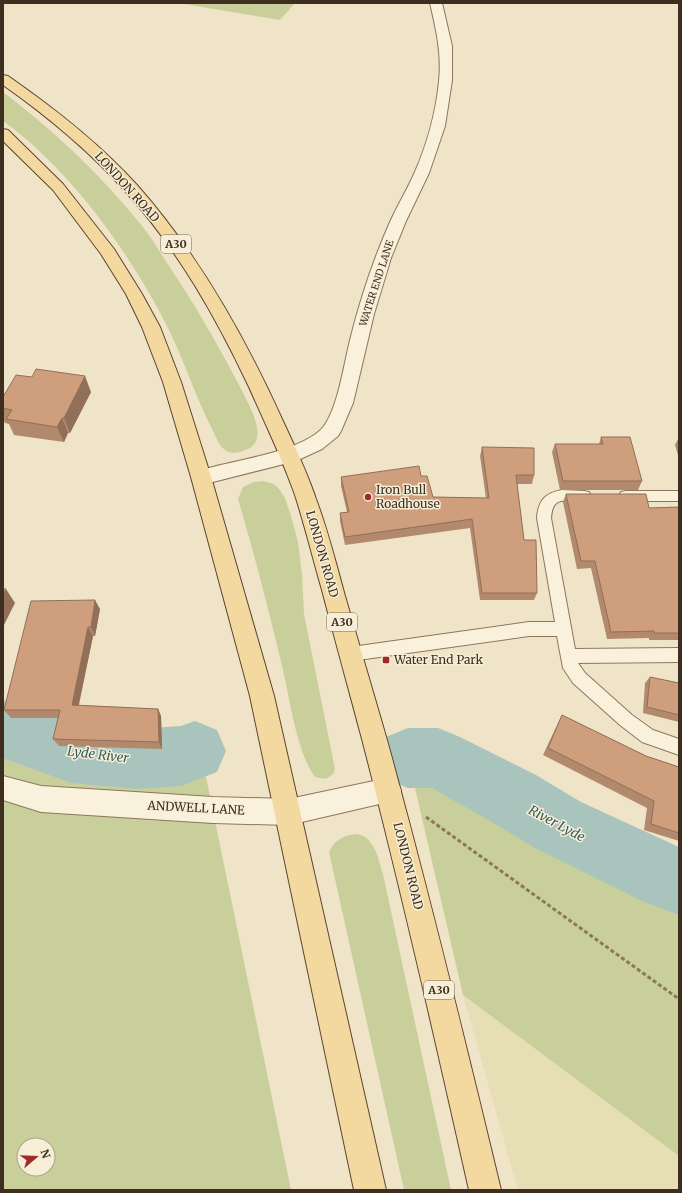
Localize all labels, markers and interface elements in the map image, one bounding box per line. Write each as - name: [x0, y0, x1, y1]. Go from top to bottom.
- street label: LONDON ROAD: [92, 148, 163, 225]
- road number: A30: [161, 235, 191, 253]
- street label: WATER END LANE: [356, 238, 397, 329]
- place label: Iron Bull Roadhouse: [376, 482, 440, 511]
- marker: Iron Bull Roadhouse: [363, 492, 373, 502]
- street label: LONDON ROAD: [303, 509, 342, 599]
- road number: A30: [327, 613, 357, 631]
- place label: Water End Park: [393, 652, 483, 667]
- marker: Water End Park: [381, 655, 391, 665]
- water label: Lyde River: [66, 742, 130, 767]
- street label: ANDWELL LANE: [146, 797, 245, 818]
- water label: River Lyde: [526, 801, 588, 846]
- street label: LONDON ROAD: [390, 821, 427, 911]
- road number: A30: [424, 981, 454, 999]
- north arrow: [16, 1137, 56, 1177]
- text: N: [37, 1147, 54, 1160]

